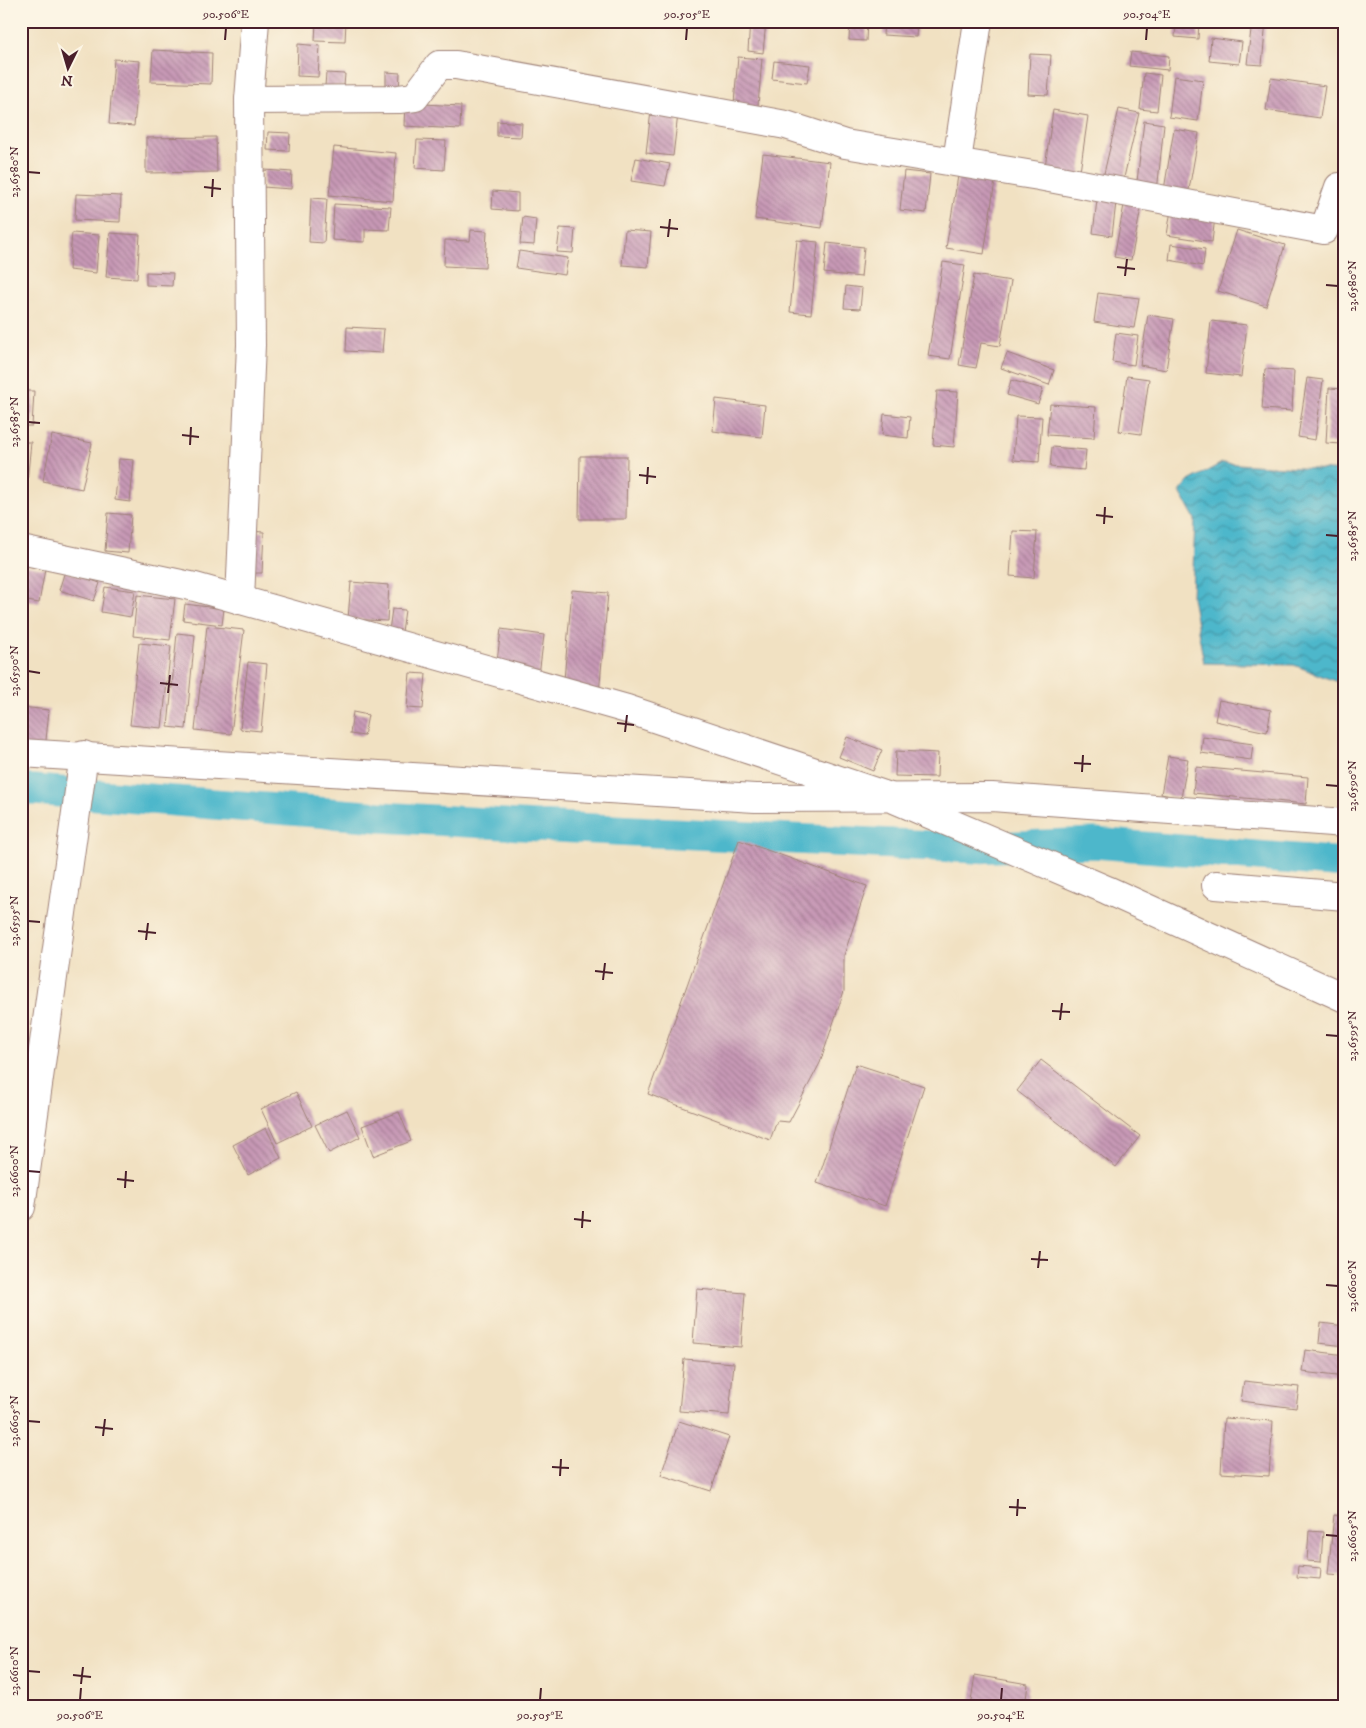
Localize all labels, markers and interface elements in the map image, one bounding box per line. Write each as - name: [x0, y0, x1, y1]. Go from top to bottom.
- text: 90.506°E: [202, 7, 250, 22]
- text: 90.505°E: [663, 7, 710, 22]
- text: 90.504°E: [1123, 7, 1171, 22]
- north arrow: [42, 42, 92, 92]
- text: N: [60, 70, 73, 89]
- text: 23.6580°N: [7, 146, 22, 198]
- text: 23.6580°N: [1345, 260, 1360, 312]
- text: 23.6585°N: [7, 396, 22, 448]
- text: 23.6585°N: [1345, 510, 1360, 562]
- text: 23.6590°N: [7, 645, 22, 697]
- text: 23.6590°N: [1345, 760, 1360, 812]
- text: 23.6595°N: [7, 895, 22, 947]
- text: 23.6595°N: [1345, 1010, 1360, 1062]
- text: 23.6600°N: [7, 1145, 22, 1197]
- text: 23.6600°N: [1345, 1260, 1360, 1312]
- text: 23.6605°N: [7, 1395, 22, 1447]
- text: 23.6605°N: [1345, 1510, 1360, 1562]
- text: 23.6610°N: [7, 1646, 22, 1696]
- text: 90.506°E: [56, 1708, 104, 1723]
- text: 90.505°E: [516, 1708, 563, 1723]
- text: 90.504°E: [977, 1708, 1025, 1723]

